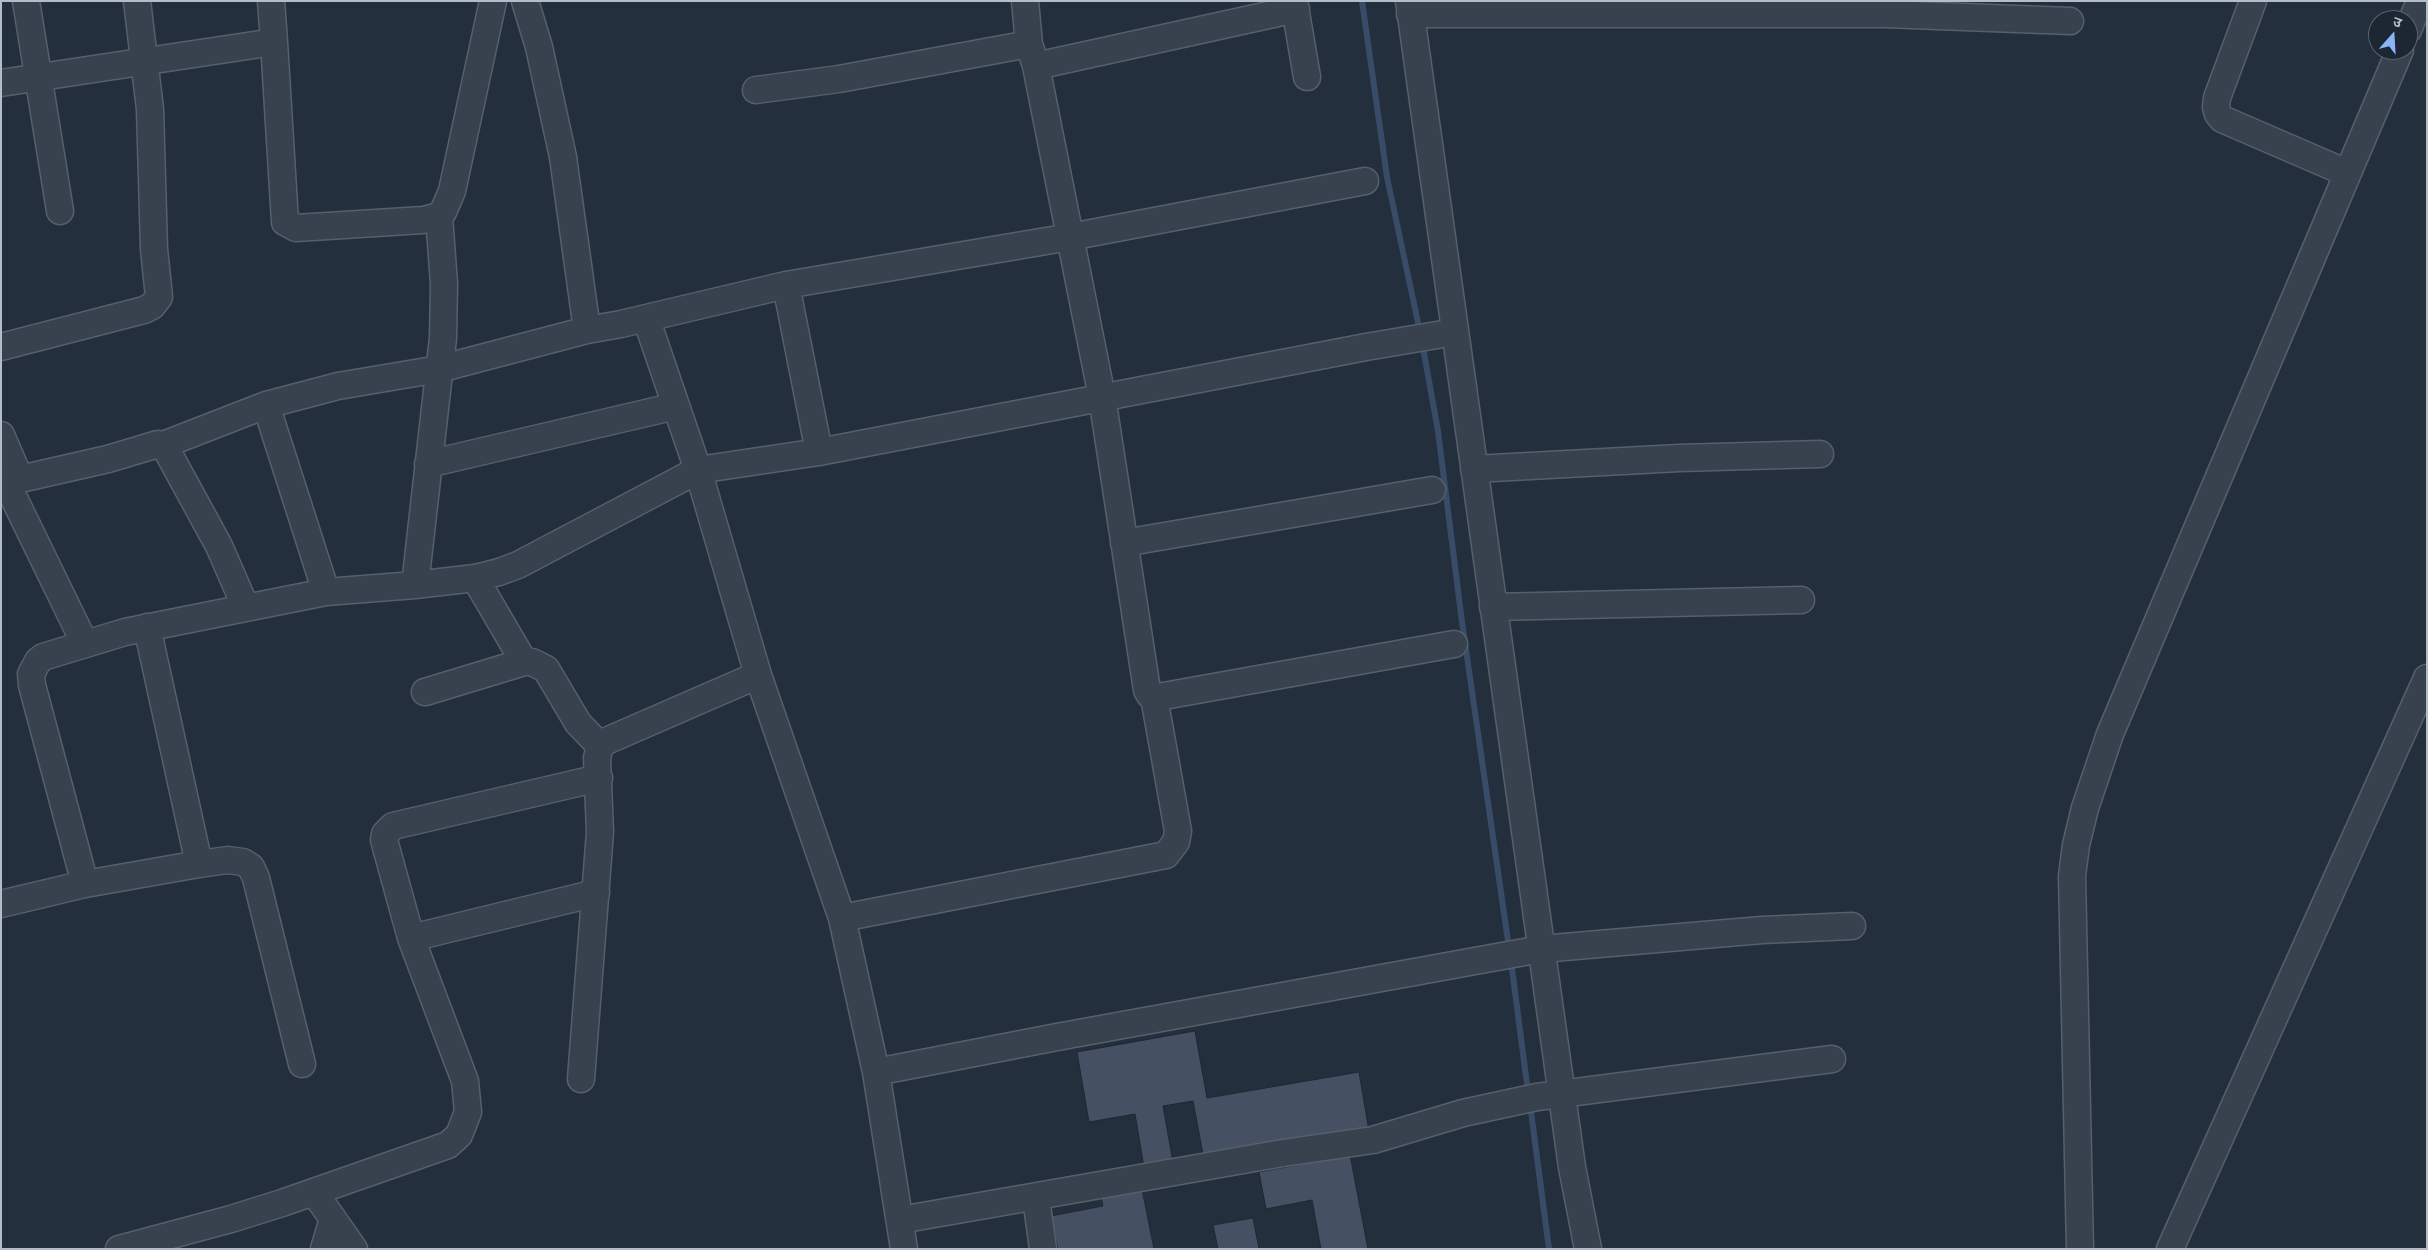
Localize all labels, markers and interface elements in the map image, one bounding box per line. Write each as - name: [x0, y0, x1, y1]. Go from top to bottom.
- north arrow: [2368, 10, 2418, 60]
- text: उ: [2391, 12, 2404, 32]

